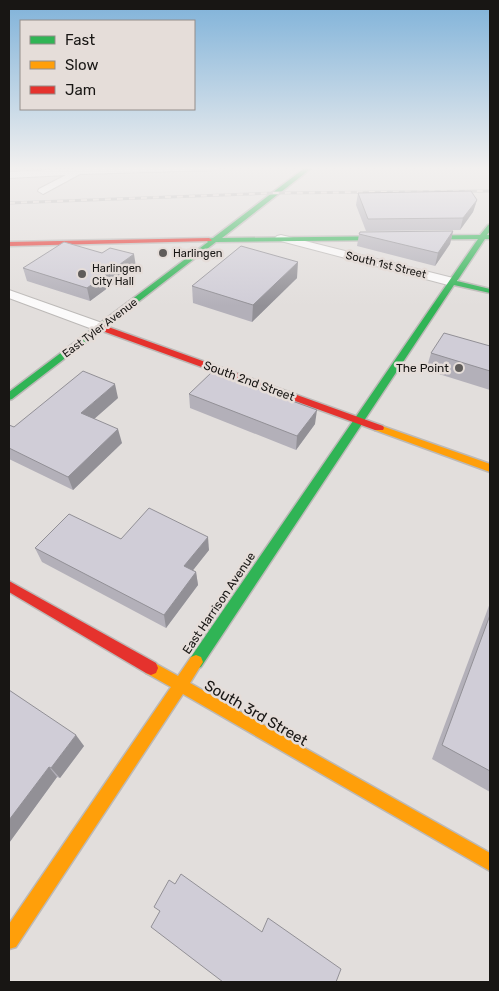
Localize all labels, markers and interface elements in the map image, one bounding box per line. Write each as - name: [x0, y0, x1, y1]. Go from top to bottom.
- legend: [20, 20, 195, 110]
- text: Fast: [65, 31, 95, 49]
- text: Slow: [65, 56, 98, 74]
- text: Jam: [65, 81, 96, 99]
- marker: Harlingen: [157, 247, 169, 259]
- place label: Harlingen: [173, 247, 223, 260]
- street label: South 1st Street: [344, 249, 428, 281]
- place label: Harlingen City Hall: [92, 262, 142, 288]
- marker: Harlingen City Hall: [76, 268, 88, 280]
- street label: East Tyler Avenue: [60, 296, 140, 360]
- street label: South 2nd Street: [202, 358, 297, 404]
- place label: The Point: [396, 361, 449, 375]
- marker: The Point: [453, 362, 465, 374]
- street label: East Harrison Avenue: [180, 549, 258, 657]
- street label: South 3rd Street: [201, 676, 311, 750]

